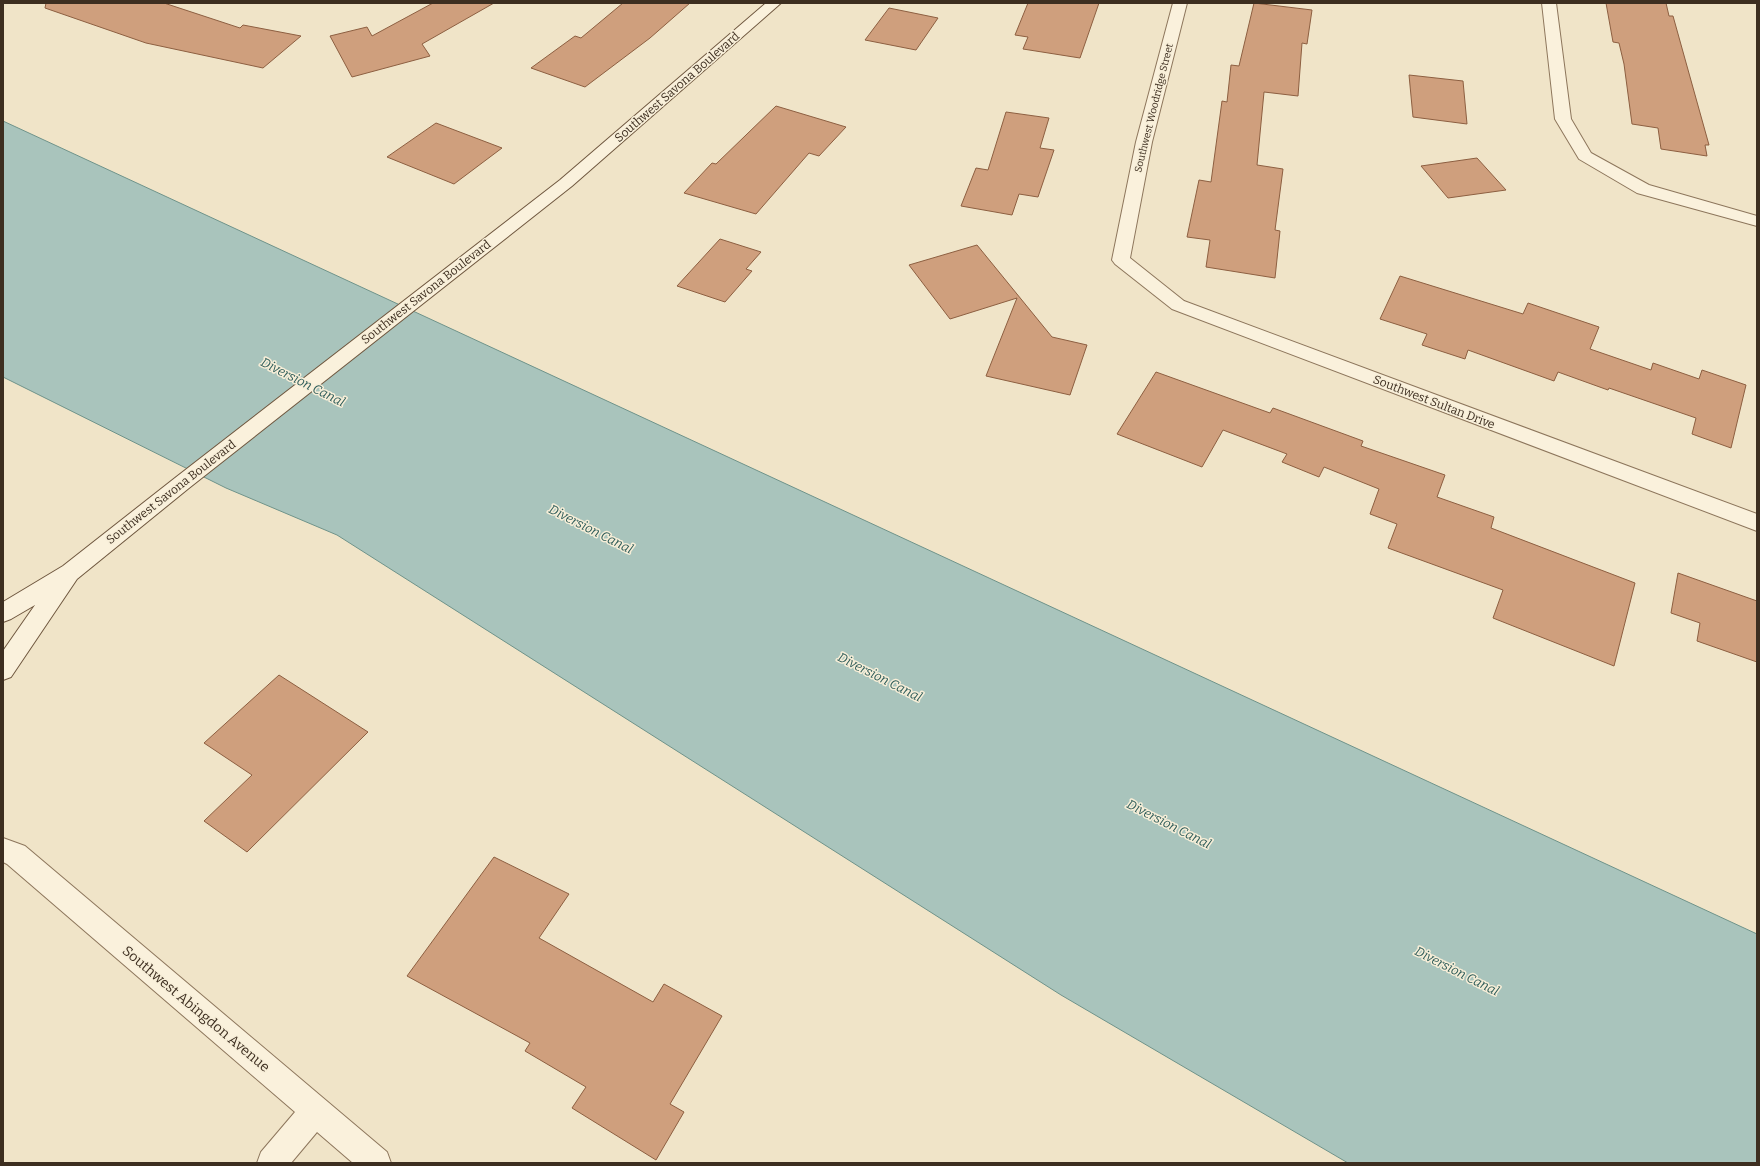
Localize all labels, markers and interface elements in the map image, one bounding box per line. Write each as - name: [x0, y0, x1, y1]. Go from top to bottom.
- street label: Southwest Savona Boulevard: [612, 29, 742, 145]
- street label: Southwest Woodridge Street: [1132, 42, 1176, 174]
- street label: Southwest Savona Boulevard: [358, 237, 494, 347]
- water label: Diversion Canal: [258, 354, 348, 410]
- street label: Southwest Sultan Drive: [1371, 372, 1497, 432]
- street label: Southwest Savona Boulevard: [103, 437, 239, 547]
- water label: Diversion Canal: [546, 501, 636, 557]
- water label: Diversion Canal: [835, 649, 925, 705]
- water label: Diversion Canal: [1124, 796, 1214, 852]
- street label: Southwest Abingdon Avenue: [119, 942, 273, 1076]
- water label: Diversion Canal: [1412, 943, 1502, 999]

